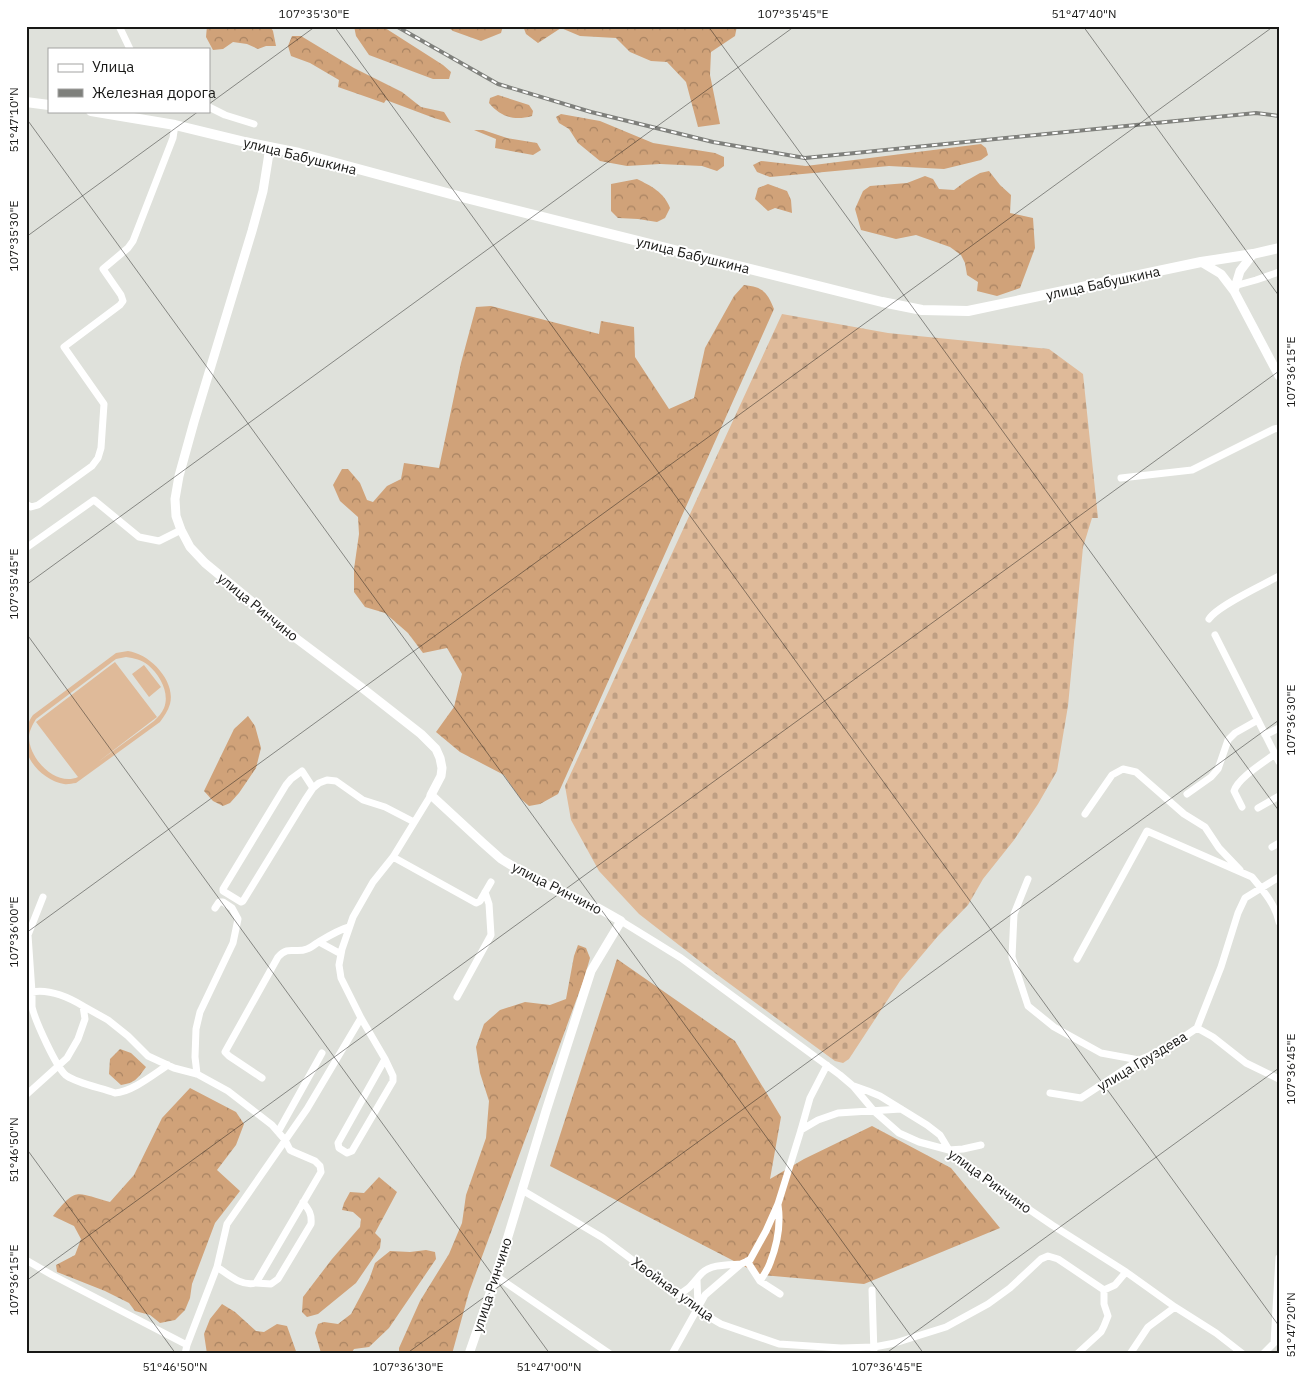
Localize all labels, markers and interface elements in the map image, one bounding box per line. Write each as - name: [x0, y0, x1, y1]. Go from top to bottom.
- text: 107°35'30"E: [279, 6, 349, 21]
- text: 107°35'45"E: [758, 6, 828, 21]
- text: 51°47'40"N: [1051, 6, 1117, 21]
- legend: [48, 48, 210, 112]
- text: Улица: [92, 57, 134, 76]
- text: Железная дорога: [92, 83, 216, 102]
- text: 51°47'10"N: [6, 87, 21, 153]
- street label: улица Бабушкина: [241, 133, 359, 179]
- text: 107°35'30"E: [6, 201, 21, 271]
- street label: улица Бабушкина: [634, 232, 752, 278]
- street label: улица Бабушкина: [1044, 262, 1162, 304]
- text: 107°36'15"E: [1283, 337, 1298, 407]
- text: 107°35'45"E: [6, 549, 21, 619]
- street label: улица Ринчино: [214, 569, 302, 645]
- text: 107°36'30"E: [1283, 685, 1298, 755]
- street label: улица Ринчино: [509, 858, 605, 919]
- text: 107°36'00"E: [6, 897, 21, 967]
- street label: улица Груздева: [1094, 1027, 1191, 1095]
- text: 107°36'45"E: [1283, 1034, 1298, 1104]
- text: 51°46'50"N: [6, 1117, 21, 1183]
- street label: улица Ринчино: [945, 1145, 1035, 1217]
- street label: улица Ринчино: [468, 1235, 516, 1335]
- text: 107°36'15"E: [6, 1245, 21, 1315]
- street label: Хвойная улица: [628, 1253, 718, 1325]
- text: 51°47'20"N: [1283, 1292, 1298, 1358]
- text: 51°46'50"N: [142, 1359, 208, 1374]
- text: 107°36'30"E: [373, 1359, 443, 1374]
- text: 51°47'00"N: [516, 1359, 582, 1374]
- text: 107°36'45"E: [852, 1359, 922, 1374]

